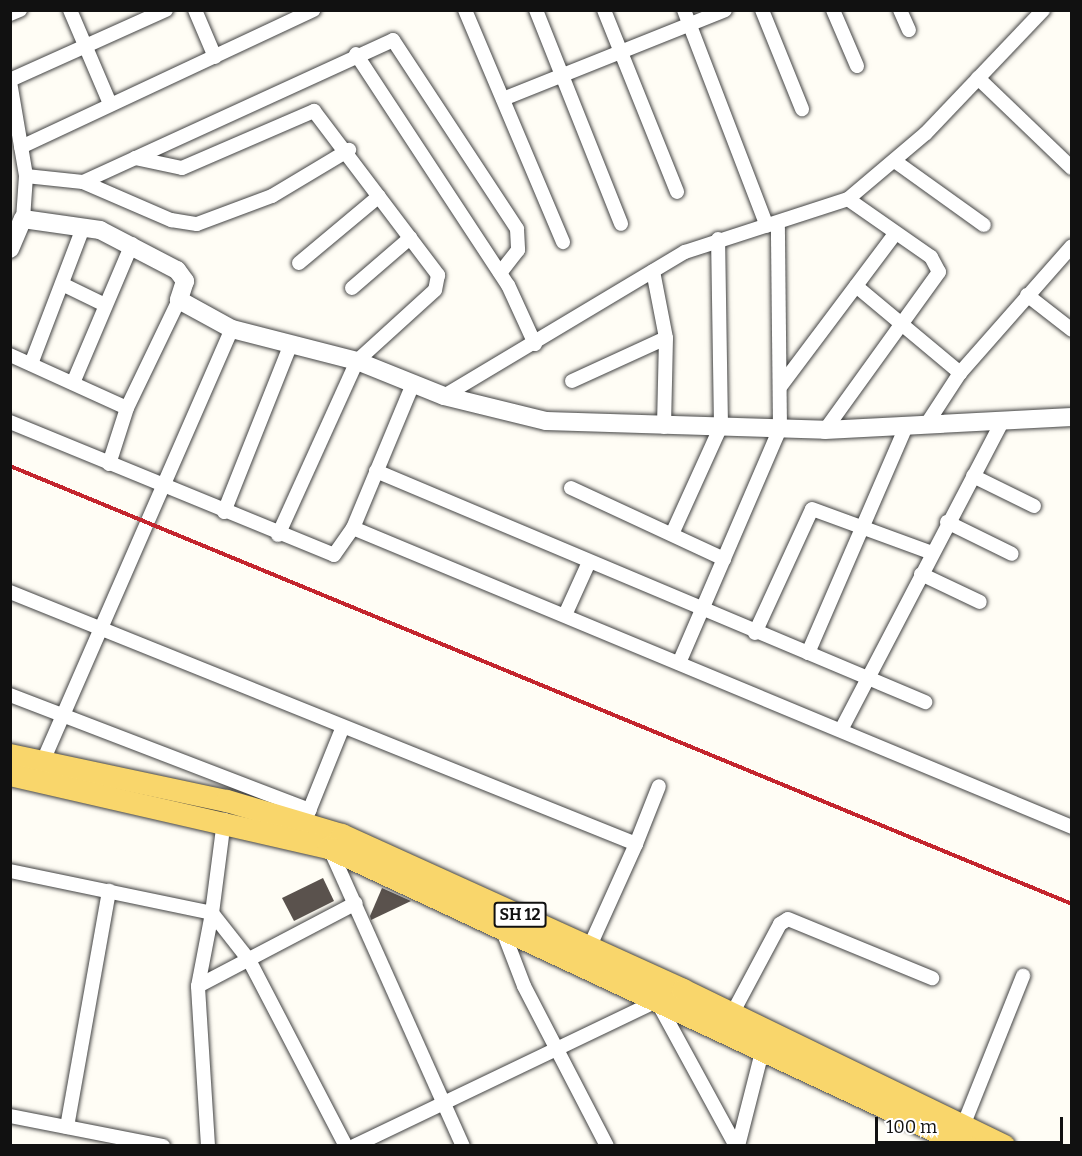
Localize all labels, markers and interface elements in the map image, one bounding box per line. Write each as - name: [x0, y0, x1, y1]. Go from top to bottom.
- road number: SH 12: [493, 902, 547, 928]
- scale bar: [878, 1105, 1066, 1143]
- text: 100 m: [886, 1116, 937, 1138]

